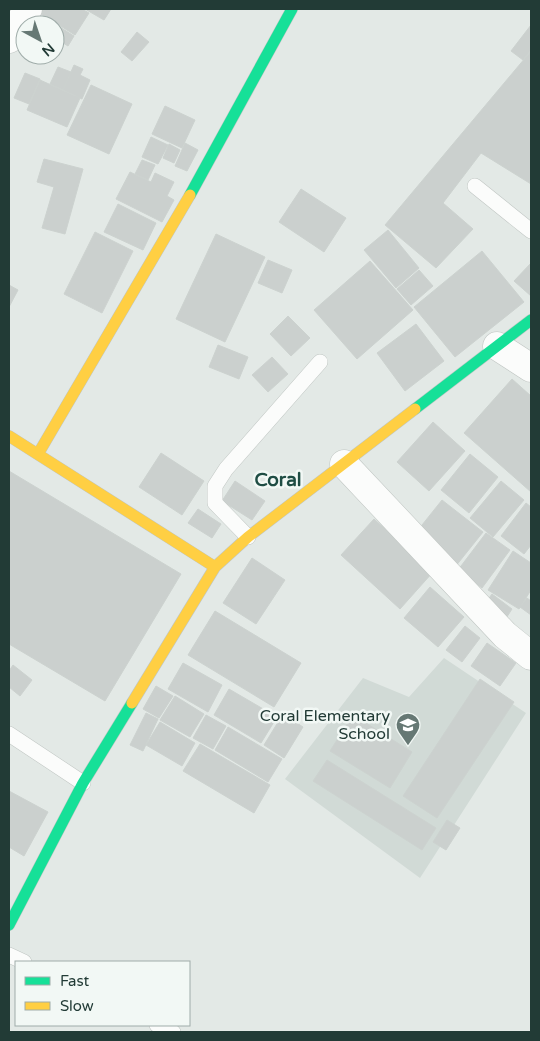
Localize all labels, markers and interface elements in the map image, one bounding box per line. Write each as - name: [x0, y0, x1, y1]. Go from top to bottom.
- north arrow: [15, 15, 65, 65]
- text: N: [38, 39, 58, 60]
- district label: Coral: [254, 469, 302, 491]
- place label: Coral Elementary School: [260, 706, 390, 744]
- school or university icon: Coral Elementary School: [395, 712, 421, 746]
- legend: [15, 961, 190, 1026]
- text: Fast: [60, 972, 90, 990]
- text: Slow: [60, 997, 94, 1015]

